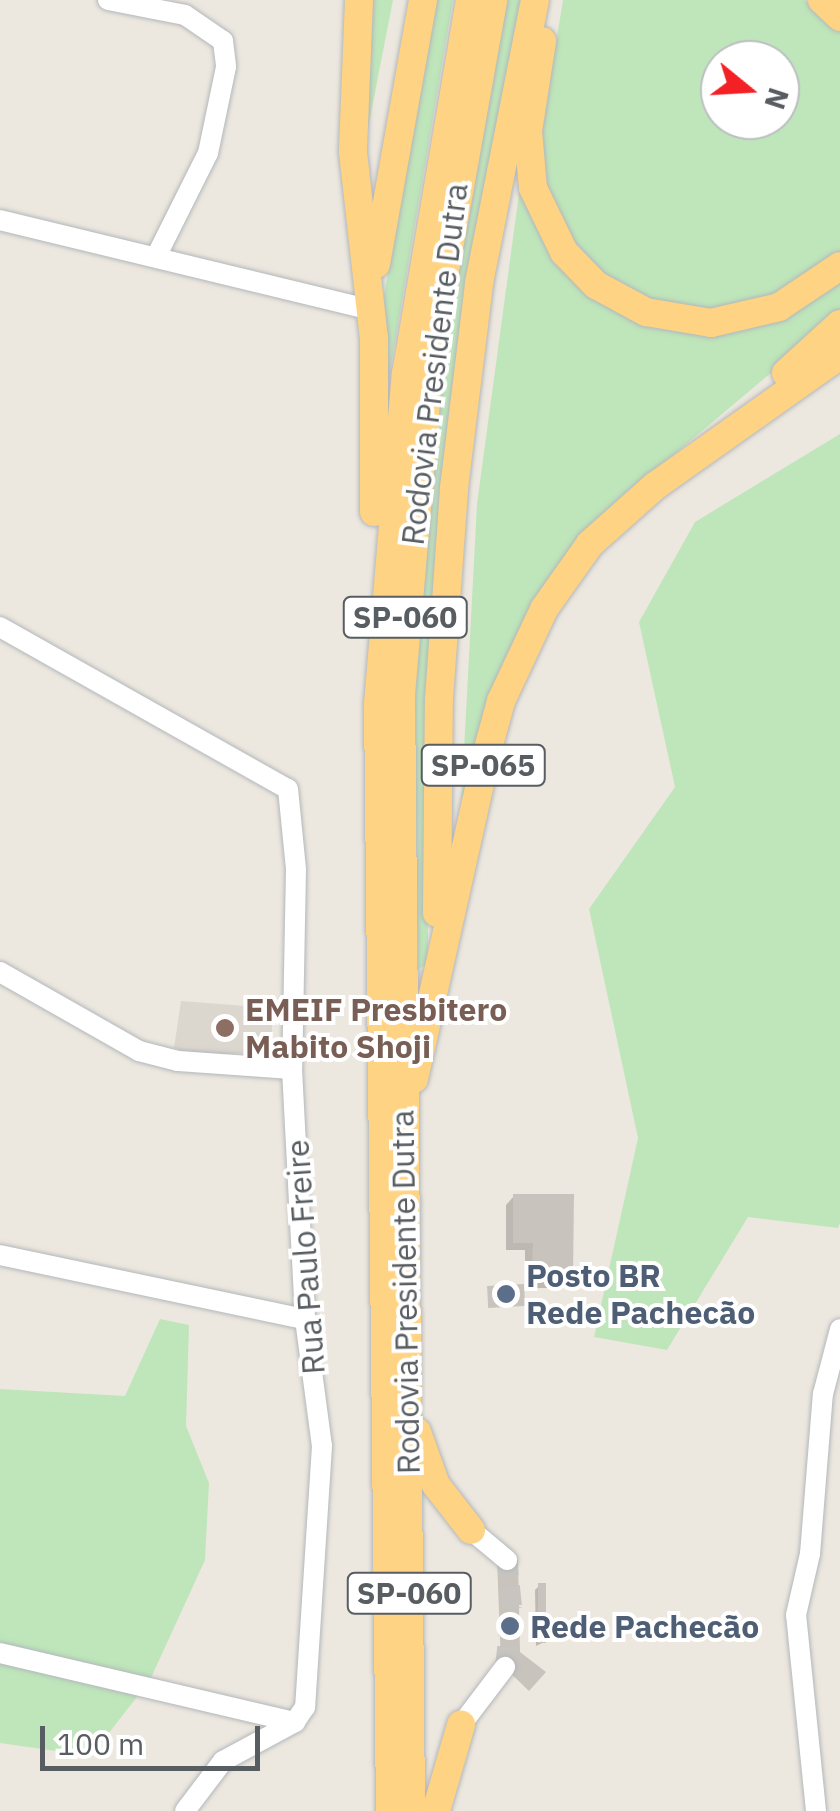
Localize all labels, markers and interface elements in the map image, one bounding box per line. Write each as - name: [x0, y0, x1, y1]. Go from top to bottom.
- north arrow: [700, 40, 800, 140]
- text: N: [756, 83, 798, 114]
- street label: Rodovia Presidente Dutra: [393, 181, 475, 547]
- road number: SP-060: [342, 592, 468, 642]
- road number: SP-065: [420, 740, 546, 790]
- place label: EMEIF Presbitero Mabito Shoji: [245, 991, 507, 1066]
- marker: EMEIF Presbitero Mabito Shoji: [214, 1017, 236, 1039]
- street label: Rodovia Presidente Dutra: [383, 1109, 427, 1475]
- street label: Rua Paulo Freire: [278, 1138, 332, 1376]
- place label: Posto BR Rede Pachecão: [526, 1257, 755, 1332]
- marker: Posto BR Rede Pachecão: [495, 1283, 517, 1305]
- road number: SP-060: [346, 1568, 472, 1618]
- place label: Rede Pachecão: [530, 1607, 759, 1645]
- marker: Rede Pachecão: [499, 1615, 521, 1637]
- scale bar: [45, 1706, 265, 1768]
- text: 100 m: [57, 1724, 144, 1763]

